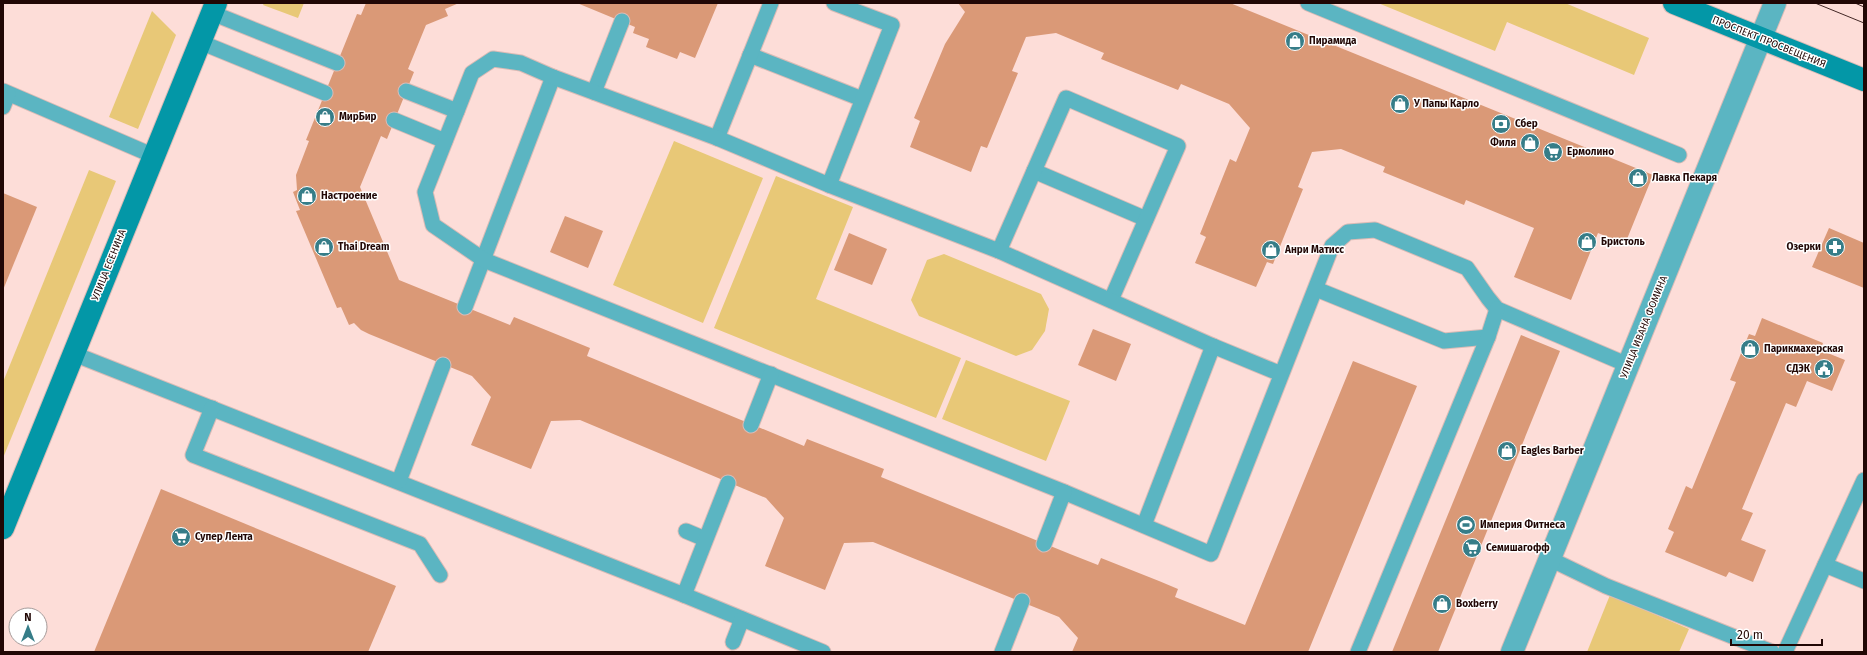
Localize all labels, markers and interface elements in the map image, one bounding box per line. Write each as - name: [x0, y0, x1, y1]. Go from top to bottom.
- street label: ПРОСПЕКТ ПРОСВЕЩЕНИЯ: [1710, 14, 1828, 70]
- shop icon: Пирамида: [1284, 30, 1306, 52]
- place label: Пирамида: [1309, 35, 1357, 47]
- shop icon: У Папы Карло: [1389, 93, 1411, 115]
- place label: У Папы Карло: [1413, 98, 1479, 110]
- shop icon: МирБир: [314, 106, 336, 128]
- place label: МирБир: [339, 111, 377, 123]
- bank icon: Сбер: [1490, 113, 1512, 135]
- place label: Сбер: [1515, 118, 1538, 130]
- shop icon: Филя: [1519, 132, 1541, 154]
- place label: Филя: [1490, 137, 1516, 149]
- supermarket icon: Ермолино: [1542, 141, 1564, 163]
- place label: Ермолино: [1567, 146, 1614, 158]
- shop icon: Лавка Пекаря: [1627, 167, 1649, 189]
- place label: Лавка Пекаря: [1652, 172, 1717, 184]
- shop icon: Настроение: [296, 185, 318, 207]
- place label: Настроение: [321, 190, 378, 202]
- street label: УЛИЦА ЕСЕНИНА: [89, 227, 129, 302]
- shop icon: Бристоль: [1576, 231, 1598, 253]
- shop icon: Thai Dream: [313, 236, 335, 258]
- place label: Бристоль: [1601, 236, 1646, 248]
- pharmacy icon: Озерки: [1824, 236, 1846, 258]
- shop icon: Анри Матисс: [1260, 239, 1282, 261]
- place label: Thai Dream: [338, 241, 389, 253]
- place label: Озерки: [1786, 241, 1821, 253]
- place label: Анри Матисс: [1284, 244, 1344, 256]
- street label: УЛИЦА ИВАНА ФОМИНА: [1618, 274, 1670, 380]
- shop icon: Парикмахерская: [1739, 338, 1761, 360]
- place label: Парикмахерская: [1764, 343, 1843, 355]
- public building icon: СДЭК: [1813, 358, 1835, 380]
- place label: СДЭК: [1786, 363, 1811, 375]
- shop icon: Eagles Barber: [1496, 440, 1518, 462]
- place label: Eagles Barber: [1521, 445, 1585, 457]
- sports icon: Империя Фитнеса: [1455, 514, 1477, 536]
- place label: Империя Фитнеса: [1480, 519, 1566, 531]
- supermarket icon: Супер Лента: [170, 526, 192, 548]
- place label: Супер Лента: [195, 531, 253, 543]
- supermarket icon: Семишагофф: [1461, 537, 1483, 559]
- place label: Семишагофф: [1486, 542, 1550, 554]
- shop icon: Boxberry: [1431, 593, 1453, 615]
- place label: Boxberry: [1456, 598, 1499, 610]
- north arrow: [8, 607, 48, 647]
- text: N: [24, 611, 32, 624]
- scale bar: [1731, 621, 1822, 647]
- text: 20 m: [1737, 628, 1763, 642]

